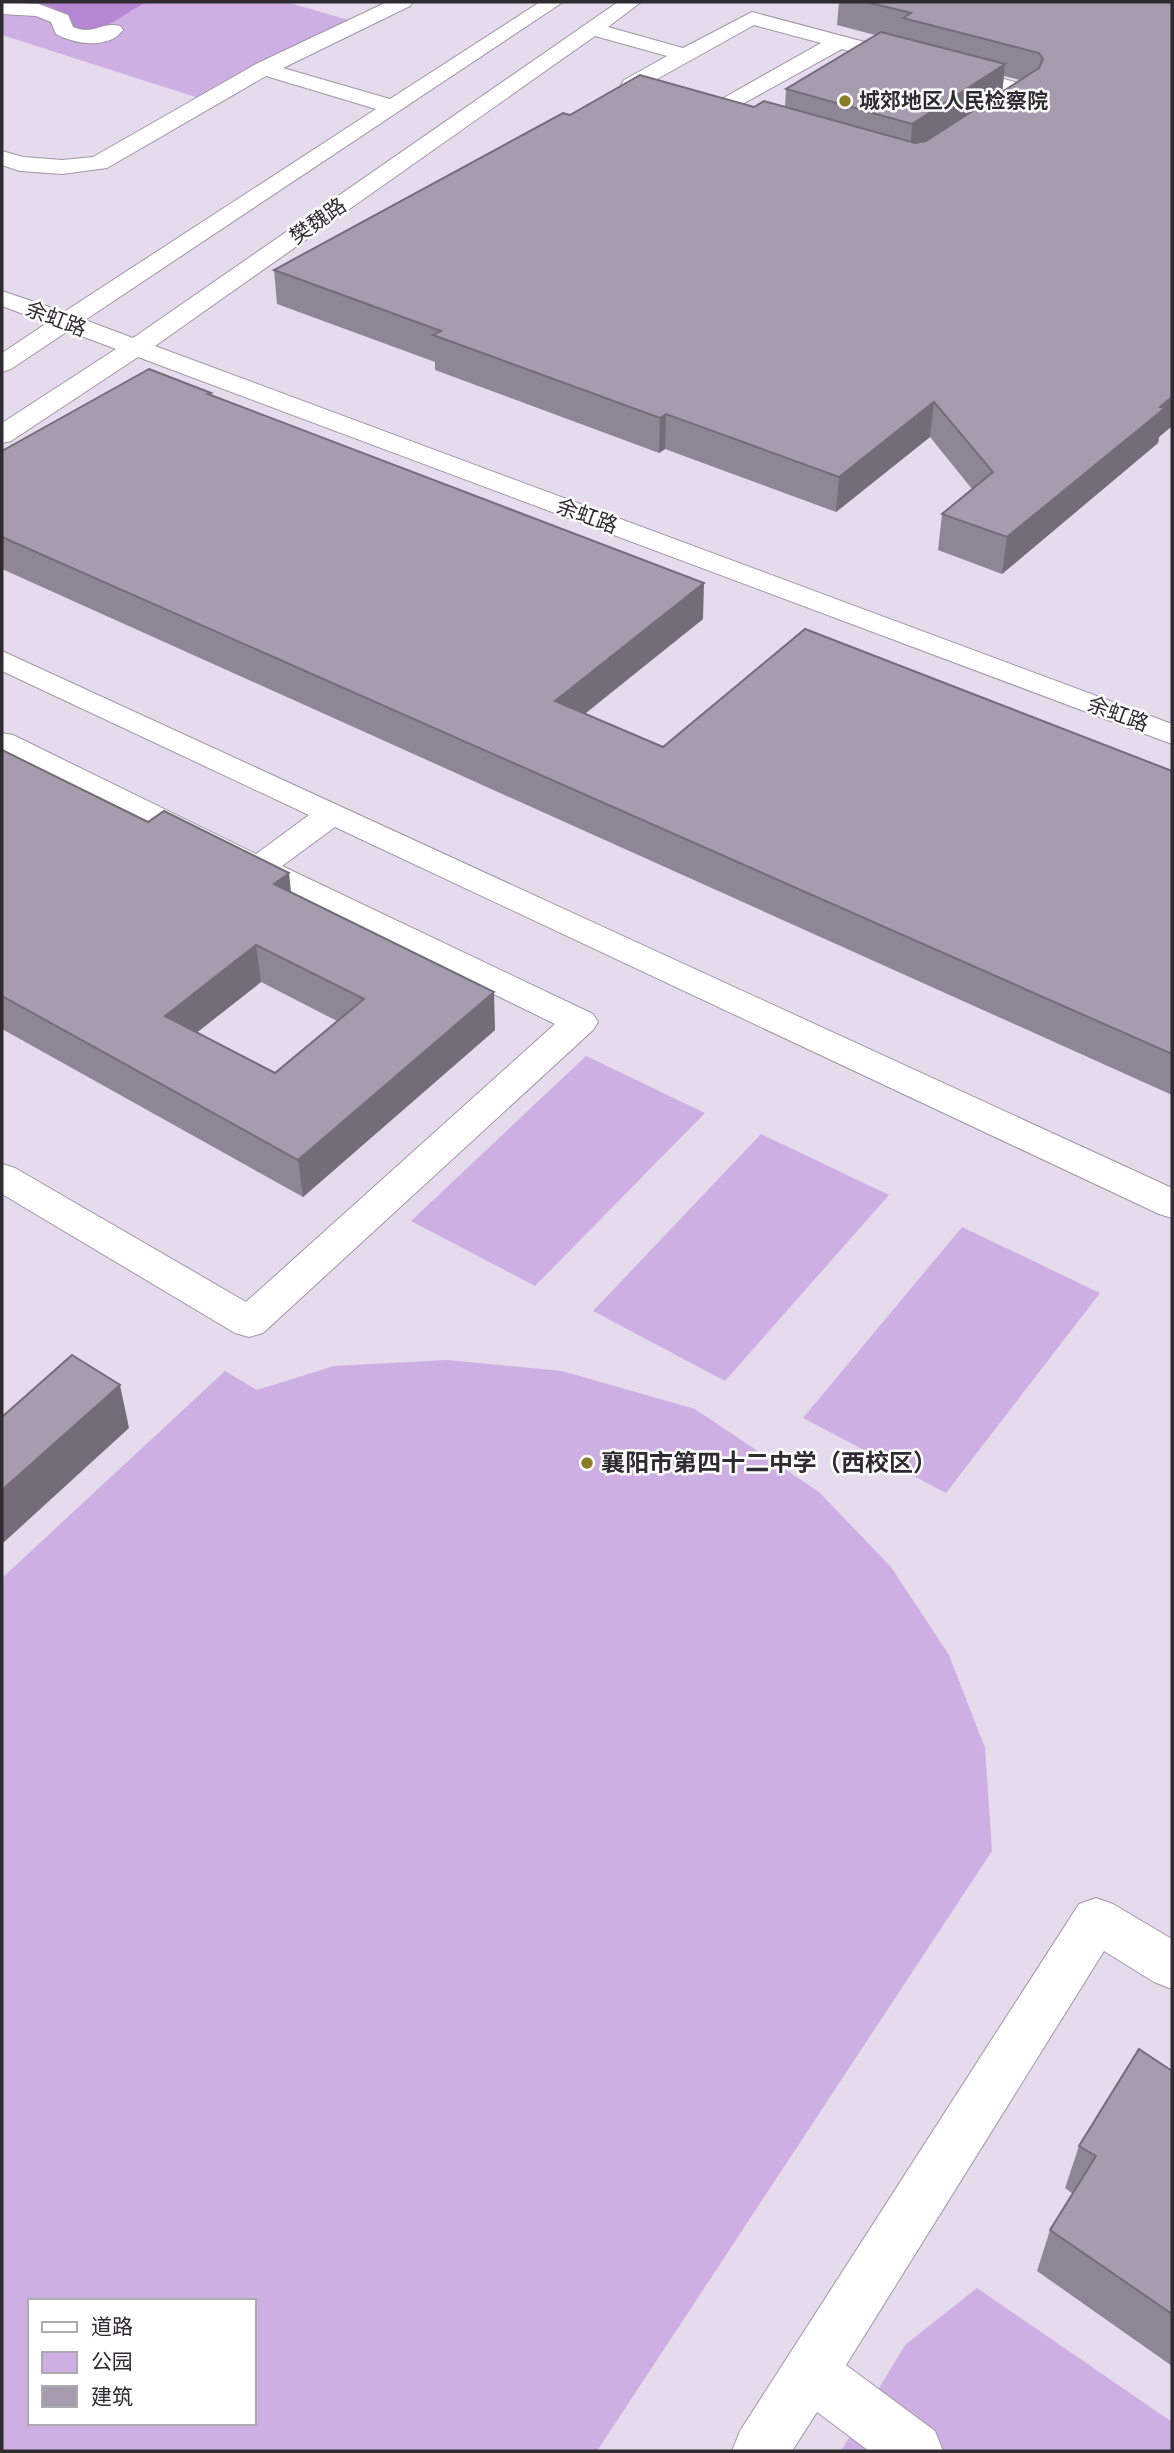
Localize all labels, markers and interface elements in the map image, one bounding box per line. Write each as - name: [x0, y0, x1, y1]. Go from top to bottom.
- place label: 城郊地区人民检察院: [859, 86, 1048, 115]
- marker: 城郊地区人民检察院: [837, 93, 853, 109]
- street label: 樊魏路: [284, 191, 352, 251]
- street label: 余虹路: [22, 294, 91, 343]
- street label: 余虹路: [553, 491, 622, 540]
- street label: 余虹路: [1084, 689, 1153, 738]
- place label: 襄阳市第四十二中学（西校区）: [601, 1446, 937, 1478]
- marker: 襄阳市第四十二中学（西校区）: [579, 1455, 595, 1471]
- legend: [28, 2299, 256, 2425]
- text: 道路: [91, 2312, 133, 2341]
- text: 公园: [91, 2347, 133, 2376]
- text: 建筑: [91, 2382, 133, 2411]

